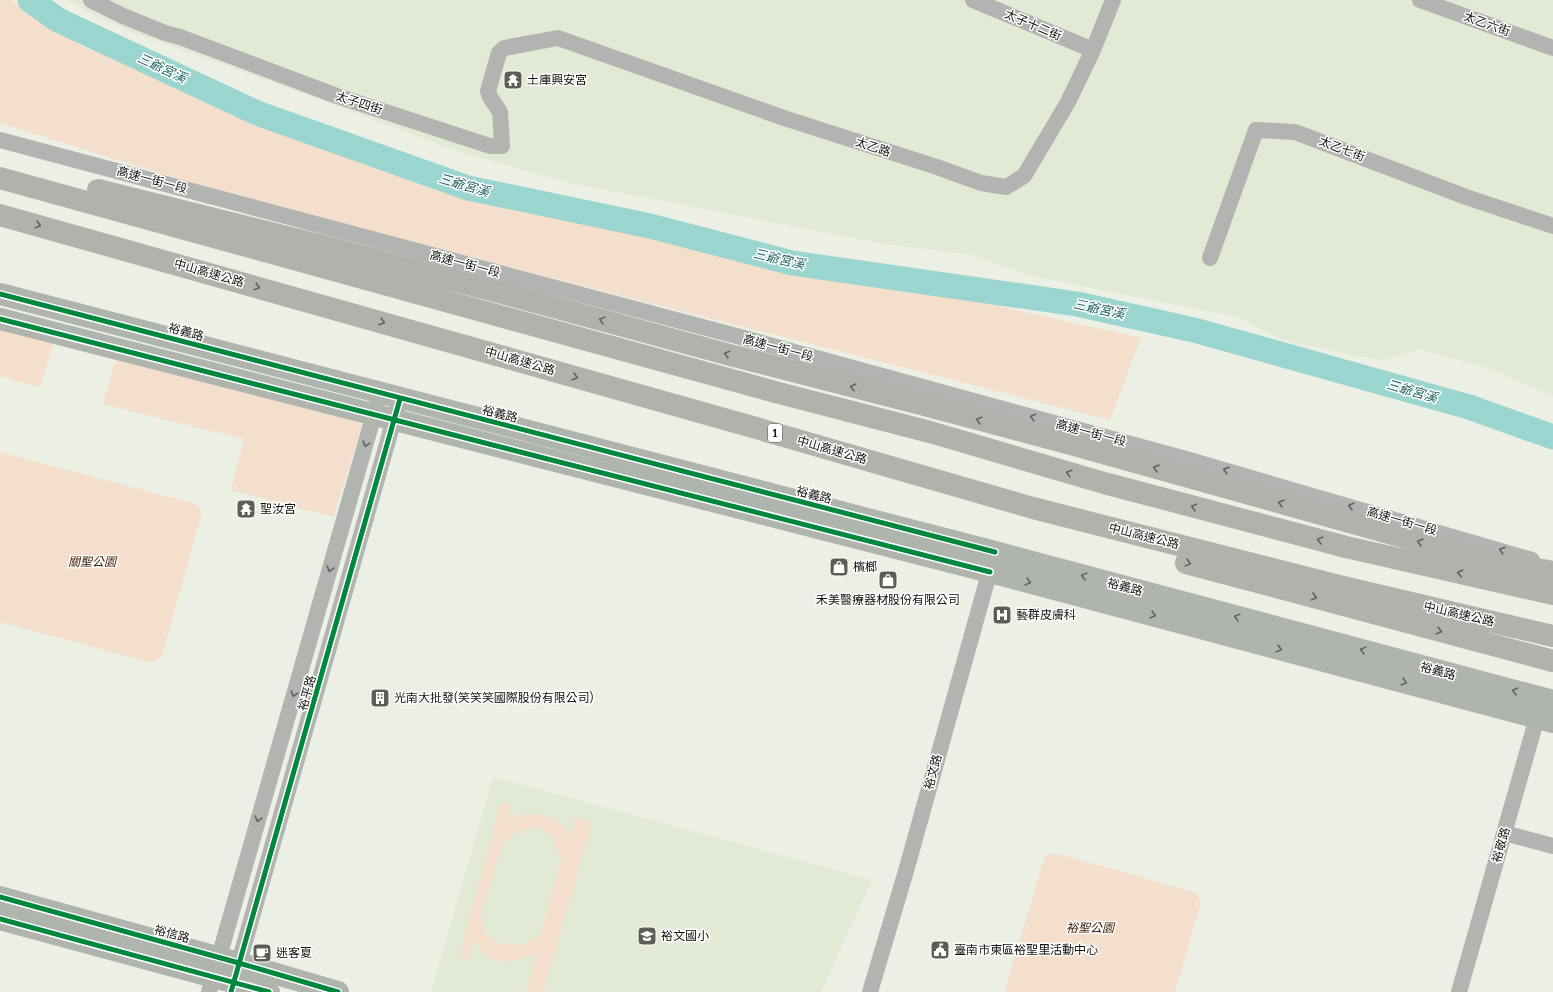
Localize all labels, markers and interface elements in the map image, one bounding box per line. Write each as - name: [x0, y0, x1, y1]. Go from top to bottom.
- street label: 太子十二街: [1003, 7, 1063, 43]
- street label: 太乙六街: [1462, 9, 1512, 39]
- water label: 三爺宮溪: [135, 50, 191, 87]
- temple icon: 土庫興安宮: [502, 69, 524, 91]
- place label: 土庫興安宮: [527, 73, 587, 87]
- street label: 太子四街: [334, 89, 384, 117]
- street label: 太乙七街: [1317, 134, 1367, 164]
- street label: 太乙路: [854, 135, 892, 159]
- street label: 高速一街一段: [115, 164, 189, 196]
- water label: 三爺宮溪: [437, 171, 493, 200]
- one-way arrow: [34, 220, 41, 229]
- water label: 三爺宮溪: [752, 246, 808, 273]
- street label: 高速一街一段: [428, 248, 502, 280]
- street label: 中山高速公路: [172, 256, 246, 290]
- one-way arrow: [253, 282, 260, 291]
- water label: 三爺宮溪: [1072, 296, 1128, 322]
- one-way arrow: [599, 316, 606, 325]
- one-way arrow: [379, 317, 386, 326]
- street label: 裕義路: [167, 321, 205, 343]
- street label: 高速一街一段: [741, 332, 815, 364]
- street label: 中山高速公路: [483, 344, 557, 378]
- one-way arrow: [724, 350, 731, 359]
- one-way arrow: [571, 372, 578, 380]
- water label: 三爺宮溪: [1385, 377, 1441, 406]
- one-way arrow: [850, 383, 856, 391]
- street label: 裕義路: [481, 403, 519, 425]
- one-way arrow: [1030, 413, 1037, 422]
- one-way arrow: [976, 416, 982, 424]
- street label: 高速一街一段: [1054, 417, 1128, 449]
- road number: 1: [768, 424, 782, 442]
- street label: 中山高速公路: [795, 433, 869, 467]
- one-way arrow: [362, 441, 370, 447]
- one-way arrow: [1152, 464, 1159, 473]
- one-way arrow: [1222, 466, 1229, 475]
- one-way arrow: [1066, 469, 1073, 478]
- street label: 裕義路: [795, 484, 833, 506]
- temple icon: 聖汝宮: [235, 498, 257, 520]
- one-way arrow: [1278, 499, 1285, 508]
- place label: 聖汝宮: [260, 502, 296, 516]
- one-way arrow: [1347, 502, 1354, 511]
- one-way arrow: [1191, 503, 1198, 512]
- street label: 高速一街一段: [1365, 504, 1439, 538]
- street label: 中山高速公路: [1107, 520, 1181, 552]
- one-way arrow: [1317, 536, 1324, 545]
- one-way arrow: [1416, 538, 1423, 547]
- one-way arrow: [1499, 546, 1506, 555]
- park label: 關聖公園: [68, 555, 118, 569]
- shop icon: 檳榔: [828, 556, 850, 578]
- one-way arrow: [1184, 558, 1191, 567]
- place label: 檳榔: [853, 560, 877, 574]
- one-way arrow: [326, 565, 335, 572]
- shop icon: 禾美醫療器材股份有限公司: [877, 569, 899, 591]
- one-way arrow: [1457, 569, 1464, 577]
- one-way arrow: [1081, 572, 1088, 581]
- street label: 裕義路: [1106, 576, 1144, 598]
- one-way arrow: [1024, 577, 1031, 586]
- one-way arrow: [1310, 592, 1317, 601]
- place label: 禾美醫療器材股份有限公司: [816, 593, 960, 607]
- street label: 中山高速公路: [1422, 599, 1496, 629]
- hospital icon: 藝群皮膚科: [991, 604, 1013, 626]
- place label: 藝群皮膚科: [1016, 608, 1076, 622]
- one-way arrow: [1150, 611, 1156, 619]
- one-way arrow: [1234, 613, 1241, 622]
- one-way arrow: [1436, 626, 1443, 634]
- one-way arrow: [1275, 644, 1282, 653]
- one-way arrow: [1359, 647, 1366, 655]
- street label: 裕義路: [1419, 660, 1457, 682]
- street label: 裕平路: [295, 674, 319, 712]
- one-way arrow: [1401, 678, 1408, 686]
- building icon: 光南大批發(笑笑笑國際股份有限公司): [369, 687, 391, 709]
- one-way arrow: [1512, 687, 1519, 696]
- one-way arrow: [290, 690, 299, 697]
- place label: 光南大批發(笑笑笑國際股份有限公司): [394, 690, 594, 705]
- street label: 裕文路: [922, 753, 944, 791]
- one-way arrow: [254, 815, 263, 822]
- street label: 裕敬路: [1489, 826, 1513, 864]
- park label: 裕聖公園: [1066, 921, 1116, 935]
- street label: 裕信路: [153, 923, 191, 945]
- school or university icon: 裕文國小: [636, 925, 658, 947]
- place label: 裕文國小: [661, 929, 709, 943]
- public building icon: 臺南市東區裕聖里活動中心: [929, 939, 951, 961]
- cafe icon: 迷客夏: [251, 942, 273, 964]
- place label: 臺南市東區裕聖里活動中心: [954, 943, 1098, 957]
- place label: 迷客夏: [276, 946, 312, 960]

